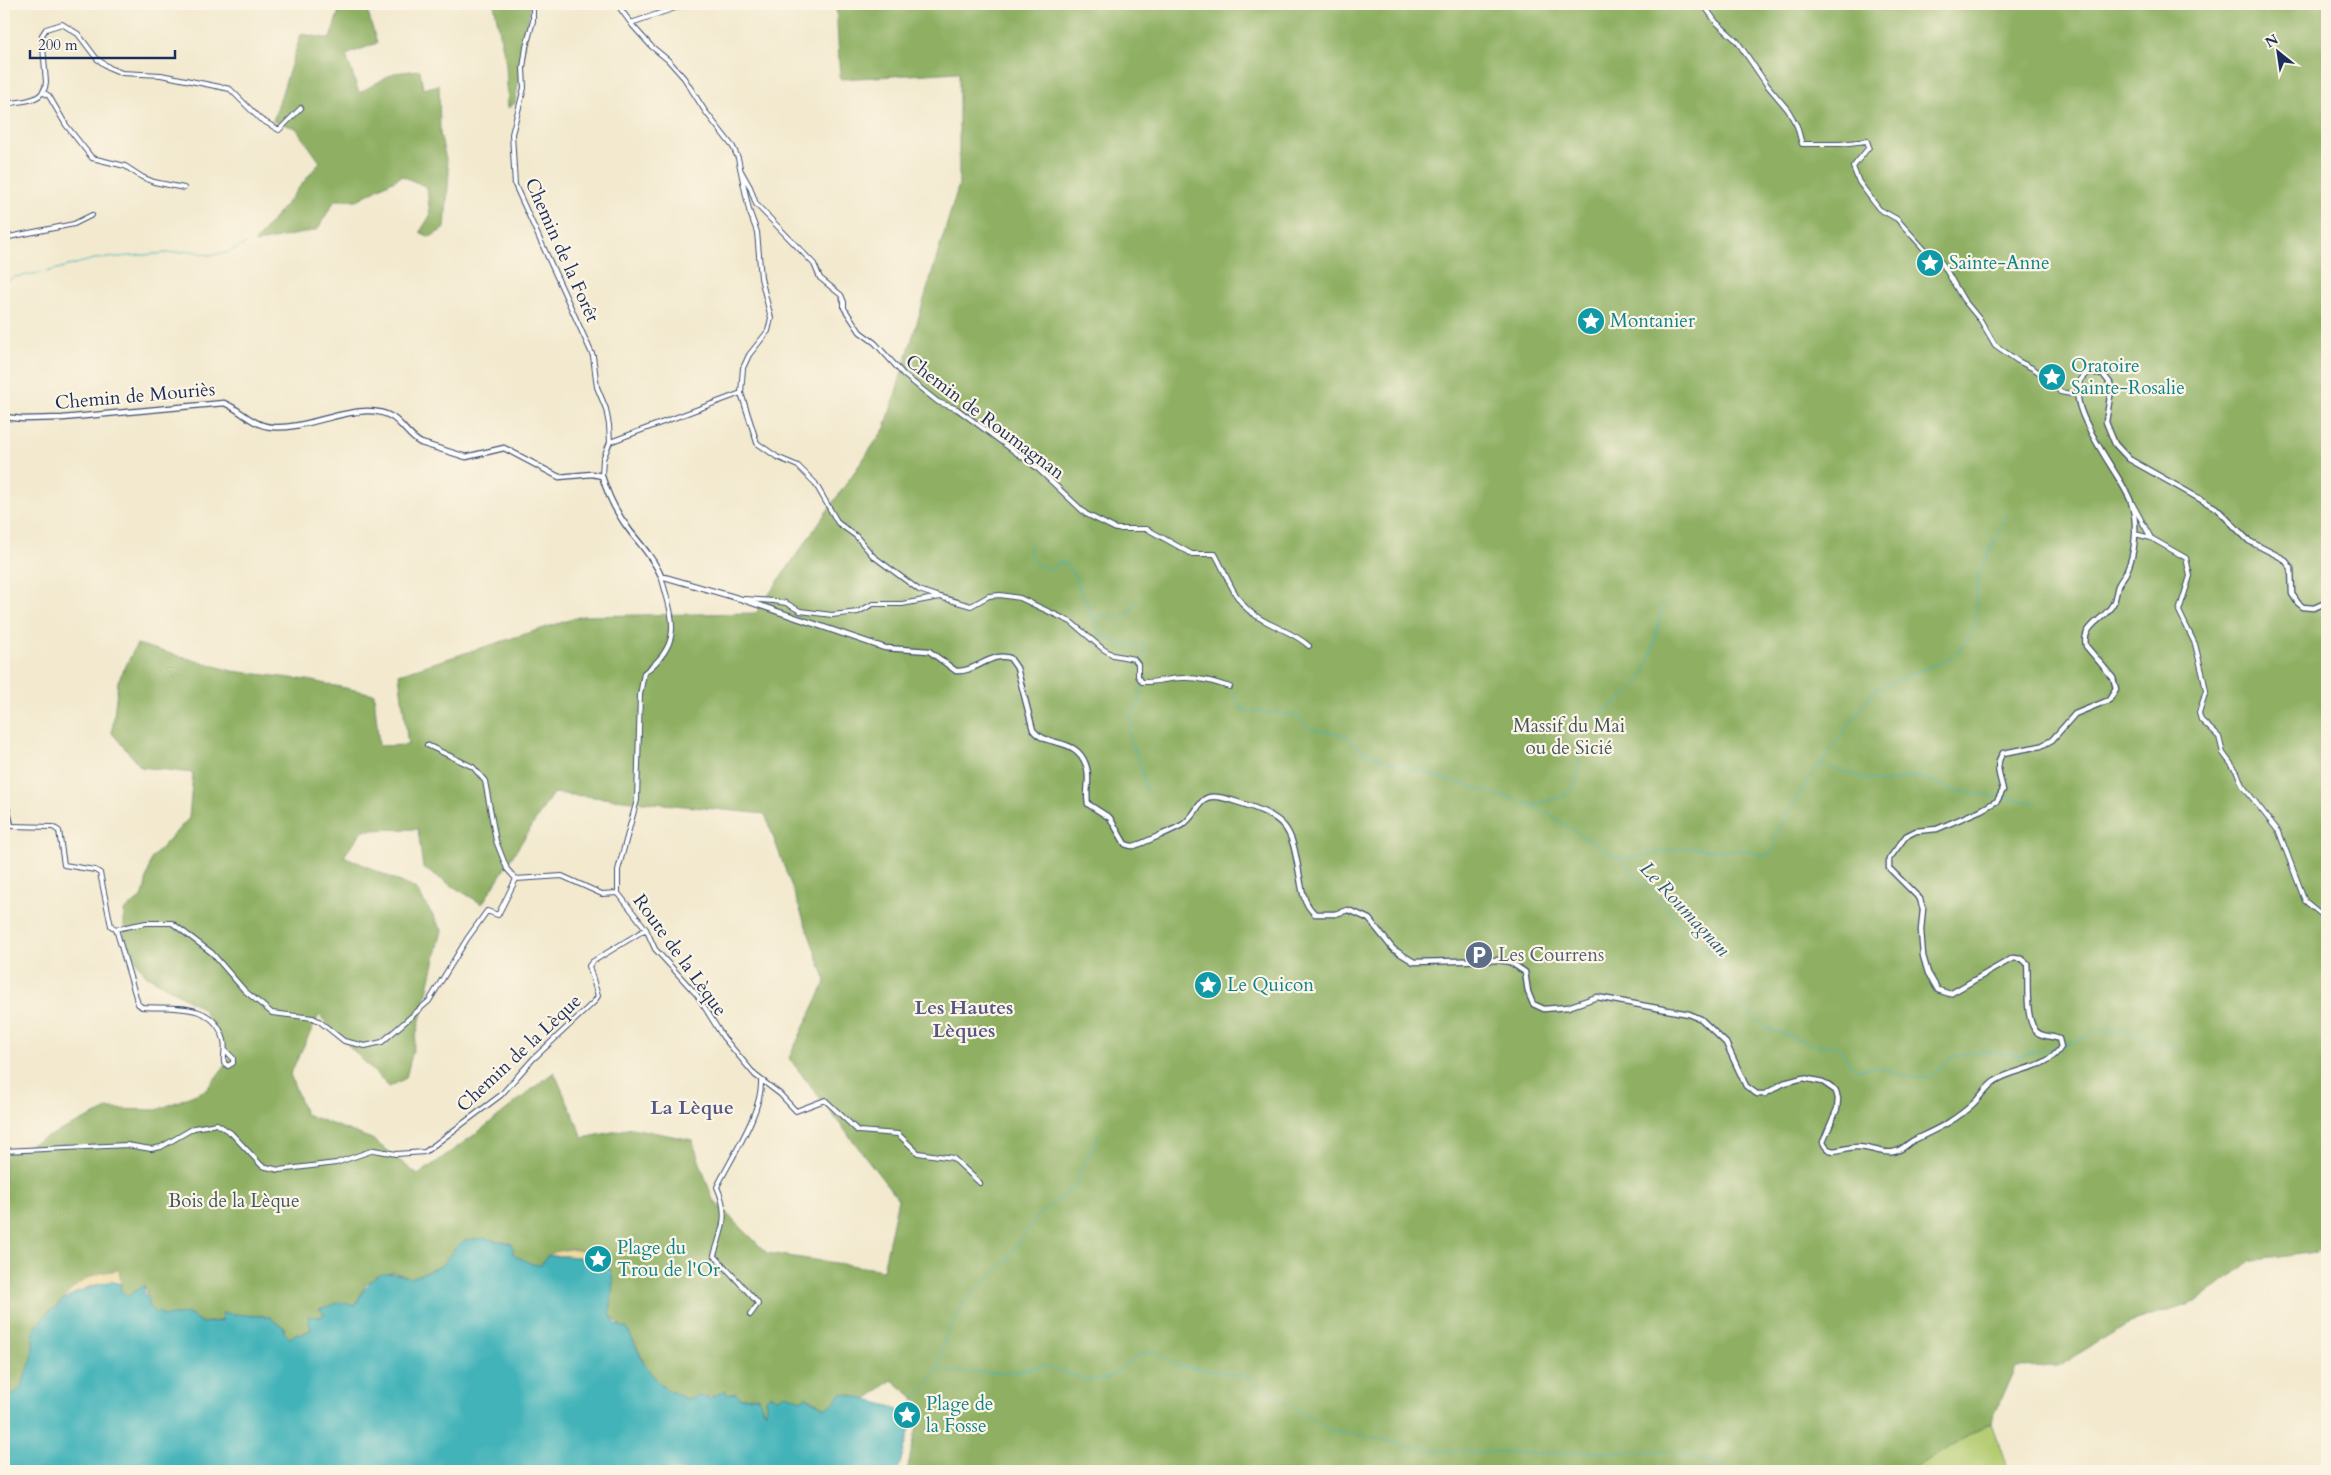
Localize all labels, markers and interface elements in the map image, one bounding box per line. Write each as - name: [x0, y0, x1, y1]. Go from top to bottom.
- scale bar: [30, 28, 175, 60]
- north arrow: [2254, 28, 2304, 78]
- text: N: [2262, 30, 2282, 52]
- text: 200 m: [38, 35, 78, 55]
- street label: Chemin de la Forêt: [518, 174, 606, 326]
- place icon: Sainte-Anne: [1915, 248, 1945, 278]
- place label: Sainte-Anne: [1949, 250, 2050, 276]
- place icon: Montanier: [1576, 306, 1606, 336]
- place label: Montanier: [1610, 308, 1695, 334]
- street label: Chemin de Roumagnan: [900, 348, 1070, 486]
- place label: Oratoire Sainte-Rosalie: [2071, 353, 2185, 401]
- place icon: Oratoire Sainte-Rosalie: [2037, 362, 2067, 392]
- street label: Chemin de Mouriès: [54, 376, 216, 416]
- park label: Massif du Mai ou de Sicié: [1513, 713, 1625, 761]
- water label: Le Roumagnan: [1634, 856, 1736, 963]
- street label: Route de la Lèque: [627, 889, 733, 1021]
- parking icon: Les Courrens: [1464, 940, 1494, 970]
- place label: Les Courrens: [1498, 942, 1604, 968]
- place icon: Le Quicon: [1193, 970, 1223, 1000]
- place label: Le Quicon: [1227, 972, 1314, 998]
- street label: Chemin de la Lèque: [451, 988, 587, 1118]
- district label: Les Hautes Lèques: [915, 994, 1013, 1044]
- district label: La Lèque: [650, 1094, 734, 1121]
- park label: Bois de la Lèque: [168, 1188, 300, 1214]
- place label: Plage du Trou de l'Or: [617, 1235, 720, 1283]
- place icon: Plage du Trou de l'Or: [583, 1244, 613, 1274]
- place label: Plage de la Fosse: [926, 1391, 993, 1439]
- place icon: Plage de la Fosse: [892, 1400, 922, 1430]

